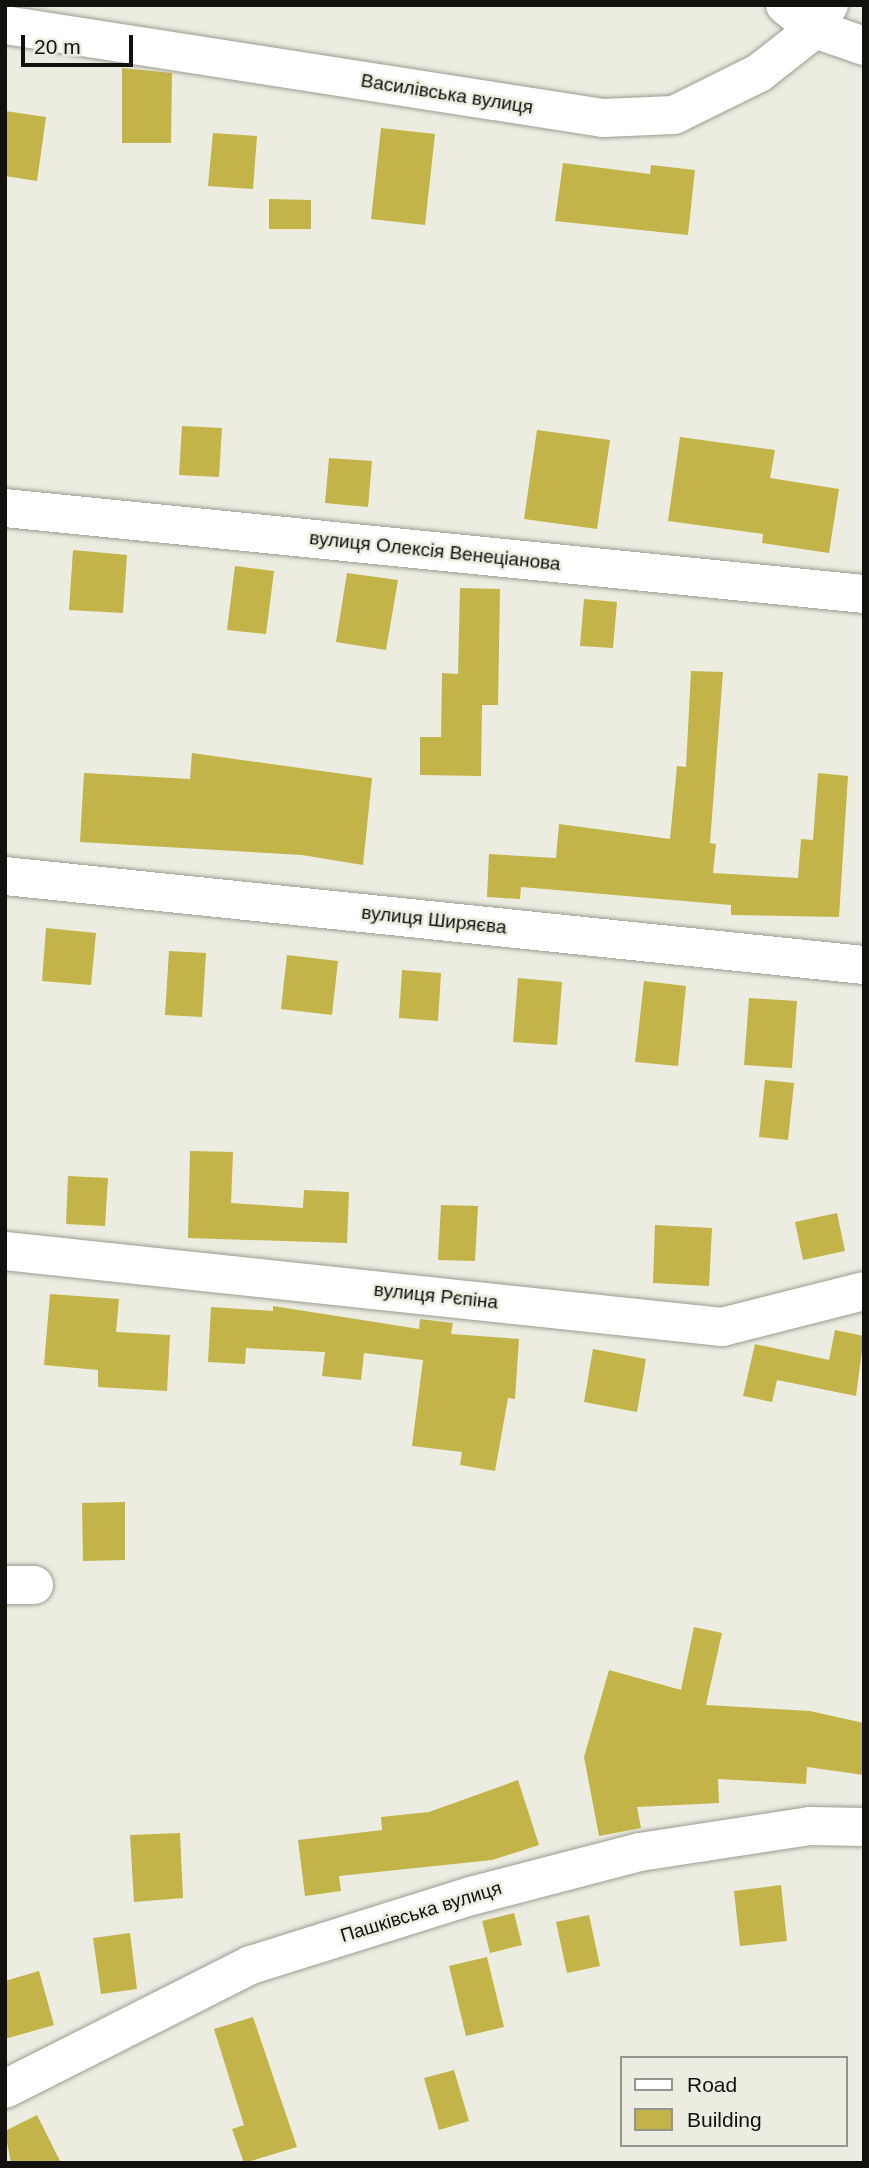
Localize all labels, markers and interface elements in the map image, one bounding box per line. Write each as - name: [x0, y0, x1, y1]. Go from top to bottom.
- scale bar: [24, 21, 136, 65]
- text: 20 m: [34, 35, 81, 58]
- street label: Василівська вулиця: [359, 69, 535, 119]
- street label: вулиця Олексія Венеціанова: [308, 526, 562, 576]
- street label: вулиця Ширяєва: [360, 901, 508, 939]
- street label: вулиця Рєпіна: [373, 1278, 499, 1314]
- street label: Пашківська вулиця: [338, 1877, 504, 1947]
- legend: [620, 2056, 848, 2147]
- text: Road: [687, 2073, 737, 2096]
- text: Building: [687, 2108, 762, 2131]

